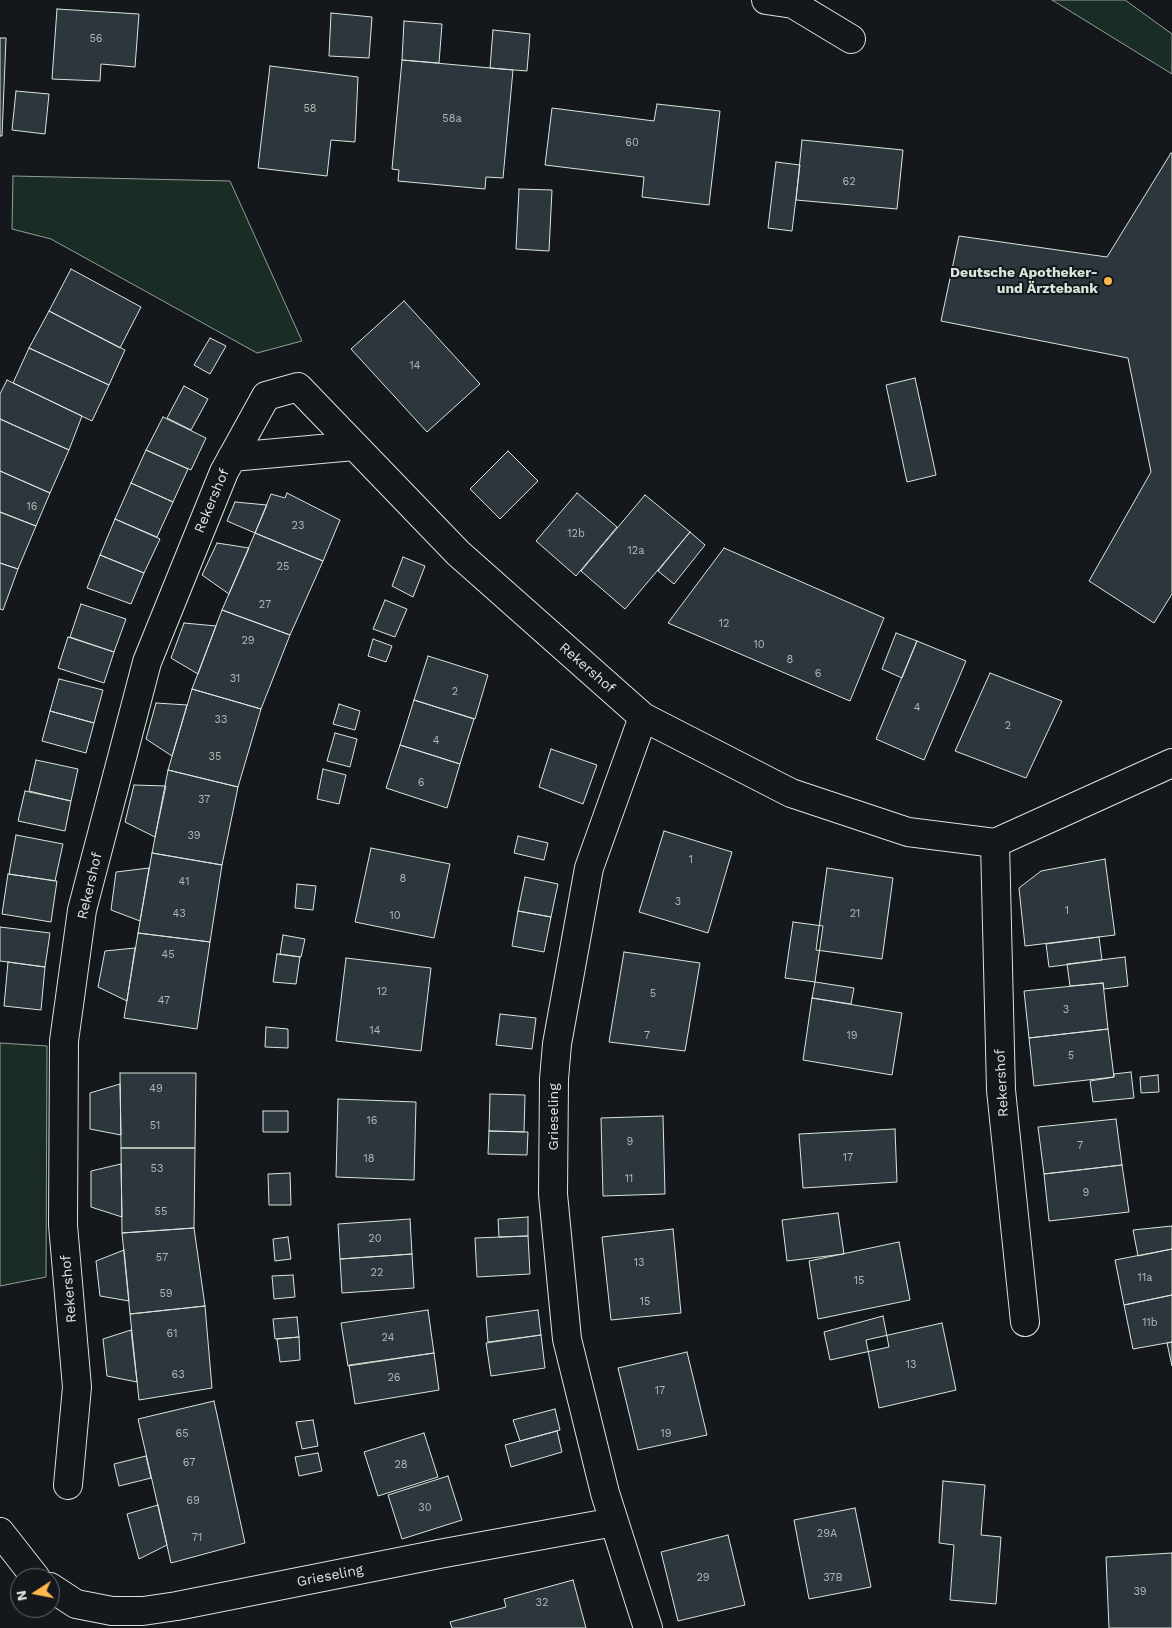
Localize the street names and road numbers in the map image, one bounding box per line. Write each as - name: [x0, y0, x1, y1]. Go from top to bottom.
- street label: Rekershof: [191, 466, 233, 536]
- street label: Rekershof: [556, 639, 618, 697]
- street label: Rekershof: [74, 851, 106, 921]
- street label: Rekershof: [992, 1049, 1012, 1117]
- street label: Grieseling: [546, 1083, 562, 1151]
- street label: Rekershof: [58, 1254, 80, 1324]
- street label: Grieseling: [295, 1561, 365, 1591]

